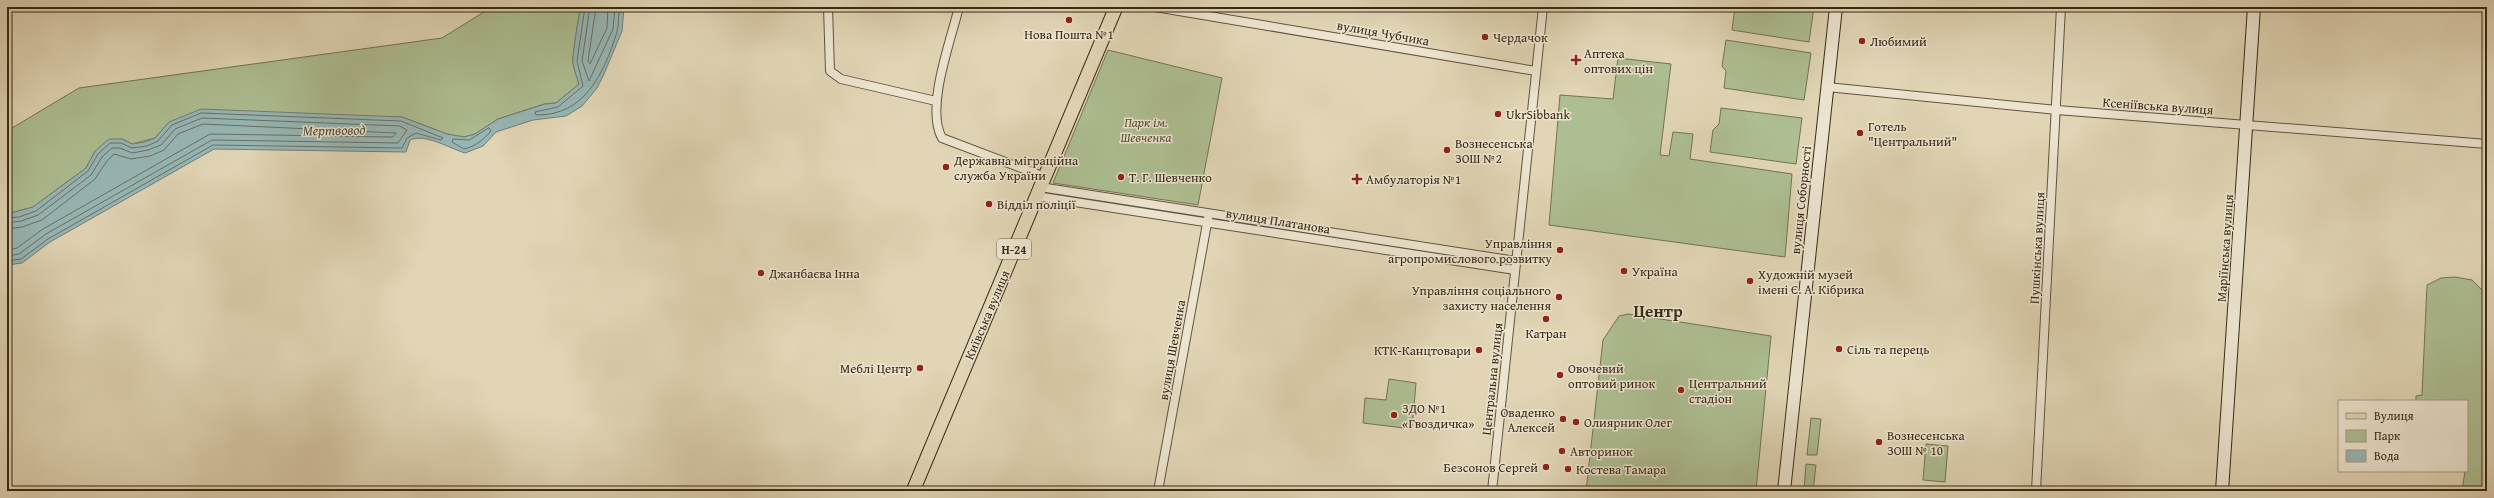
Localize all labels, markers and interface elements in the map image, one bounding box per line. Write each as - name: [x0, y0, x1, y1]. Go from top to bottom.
- marker: Нова Пошта №1: [1064, 15, 1074, 25]
- street label: вулиця Чубчика: [1335, 16, 1432, 51]
- place label: Нова Пошта №1: [1024, 25, 1114, 44]
- place label: Чердачок: [1493, 28, 1548, 47]
- marker: Чердачок: [1480, 32, 1490, 42]
- place label: Любимий: [1870, 32, 1927, 51]
- marker: Любимий: [1857, 36, 1867, 46]
- place label: Аптека оптових цін: [1584, 44, 1653, 78]
- marker: Аптека оптових цін: [1571, 55, 1581, 65]
- street label: Ксеніївська вулиця: [2102, 93, 2214, 119]
- place label: UkrSibbank: [1506, 105, 1570, 124]
- marker: UkrSibbank: [1493, 109, 1503, 119]
- park label: Парк ім. Шевченка: [1120, 113, 1172, 147]
- place label: Готель "Центральний": [1868, 117, 1957, 151]
- water label: Мертвовод: [302, 119, 366, 141]
- marker: Готель "Центральний": [1855, 128, 1865, 138]
- place label: Вознесенська ЗОШ №2: [1455, 134, 1533, 168]
- marker: Вознесенська ЗОШ №2: [1442, 145, 1452, 155]
- street label: вулиця Соборності: [1786, 145, 1816, 255]
- place label: Державна міграційна служба України: [953, 151, 1079, 185]
- marker: Державна міграційна служба України: [941, 162, 951, 172]
- place label: Т. Г. Шевченко: [1129, 168, 1212, 187]
- place label: Амбулаторія №1: [1366, 170, 1461, 189]
- marker: Т. Г. Шевченко: [1116, 172, 1126, 182]
- marker: Амбулаторія №1: [1351, 173, 1363, 185]
- street label: Пушкінська вулиця: [2025, 191, 2049, 305]
- street label: Маріїнська вулиця: [2212, 193, 2238, 303]
- place label: Відділ поліції: [997, 195, 1076, 214]
- marker: Відділ поліції: [984, 199, 994, 209]
- street label: вулиця Платанова: [1224, 203, 1332, 239]
- place label: Управління агропромислового розвитку: [1388, 234, 1552, 268]
- road number: Н-24: [997, 239, 1031, 259]
- marker: Управління агропромислового розвитку: [1555, 245, 1565, 255]
- place label: Україна: [1632, 262, 1678, 281]
- place label: Джанбаєва Інна: [768, 264, 861, 283]
- place label: Художній музей імені Є. А. Кібрика: [1758, 265, 1865, 299]
- marker: Україна: [1619, 266, 1629, 276]
- street label: Київська вулиця: [960, 267, 1015, 363]
- marker: Джанбаєва Інна: [756, 268, 766, 278]
- marker: Художній музей імені Є. А. Кібрика: [1745, 276, 1755, 286]
- place label: Управління соціального захисту населення: [1412, 281, 1551, 315]
- marker: Управління соціального захисту населення: [1554, 292, 1564, 302]
- street label: вулиця Шевченка: [1154, 298, 1190, 402]
- district label: Центр: [1633, 298, 1683, 323]
- marker: Катран: [1541, 314, 1551, 324]
- street label: Центральна вулиця: [1477, 321, 1507, 436]
- place label: Катран: [1525, 324, 1567, 343]
- place label: Сіль та перець: [1847, 340, 1929, 359]
- place label: КТК-Канцтовари: [1374, 341, 1471, 360]
- marker: Сіль та перець: [1834, 344, 1844, 354]
- marker: КТК-Канцтовари: [1474, 345, 1484, 355]
- place label: Меблі Центр: [840, 359, 912, 378]
- place label: Овочевий оптовий ринок: [1568, 359, 1655, 393]
- marker: Меблі Центр: [915, 363, 925, 373]
- marker: Овочевий оптовий ринок: [1555, 370, 1565, 380]
- place label: Центральний стадіон: [1689, 374, 1767, 408]
- marker: Центральний стадіон: [1676, 385, 1686, 395]
- place label: ЗДО №1 «Гвоздичка»: [1402, 399, 1475, 433]
- legend: [2338, 400, 2468, 472]
- place label: Оваденко Алексей: [1500, 403, 1555, 437]
- text: Вулиця: [2374, 407, 2414, 424]
- marker: ЗДО №1 «Гвоздичка»: [1389, 410, 1399, 420]
- place label: Олиярник Олег: [1584, 413, 1672, 432]
- marker: Оваденко Алексей: [1558, 414, 1568, 424]
- marker: Олиярник Олег: [1571, 417, 1581, 427]
- place label: Вознесенська ЗОШ № 10: [1887, 426, 1965, 460]
- text: Парк: [2374, 427, 2401, 444]
- marker: Вознесенська ЗОШ № 10: [1874, 437, 1884, 447]
- place label: Авторинок: [1570, 442, 1633, 461]
- marker: Авторинок: [1557, 446, 1567, 456]
- text: Вода: [2374, 447, 2399, 464]
- place label: Безсонов Сергей: [1444, 458, 1538, 477]
- place label: Костева Тамара: [1576, 460, 1667, 479]
- marker: Безсонов Сергей: [1541, 462, 1551, 472]
- marker: Костева Тамара: [1563, 464, 1573, 474]

